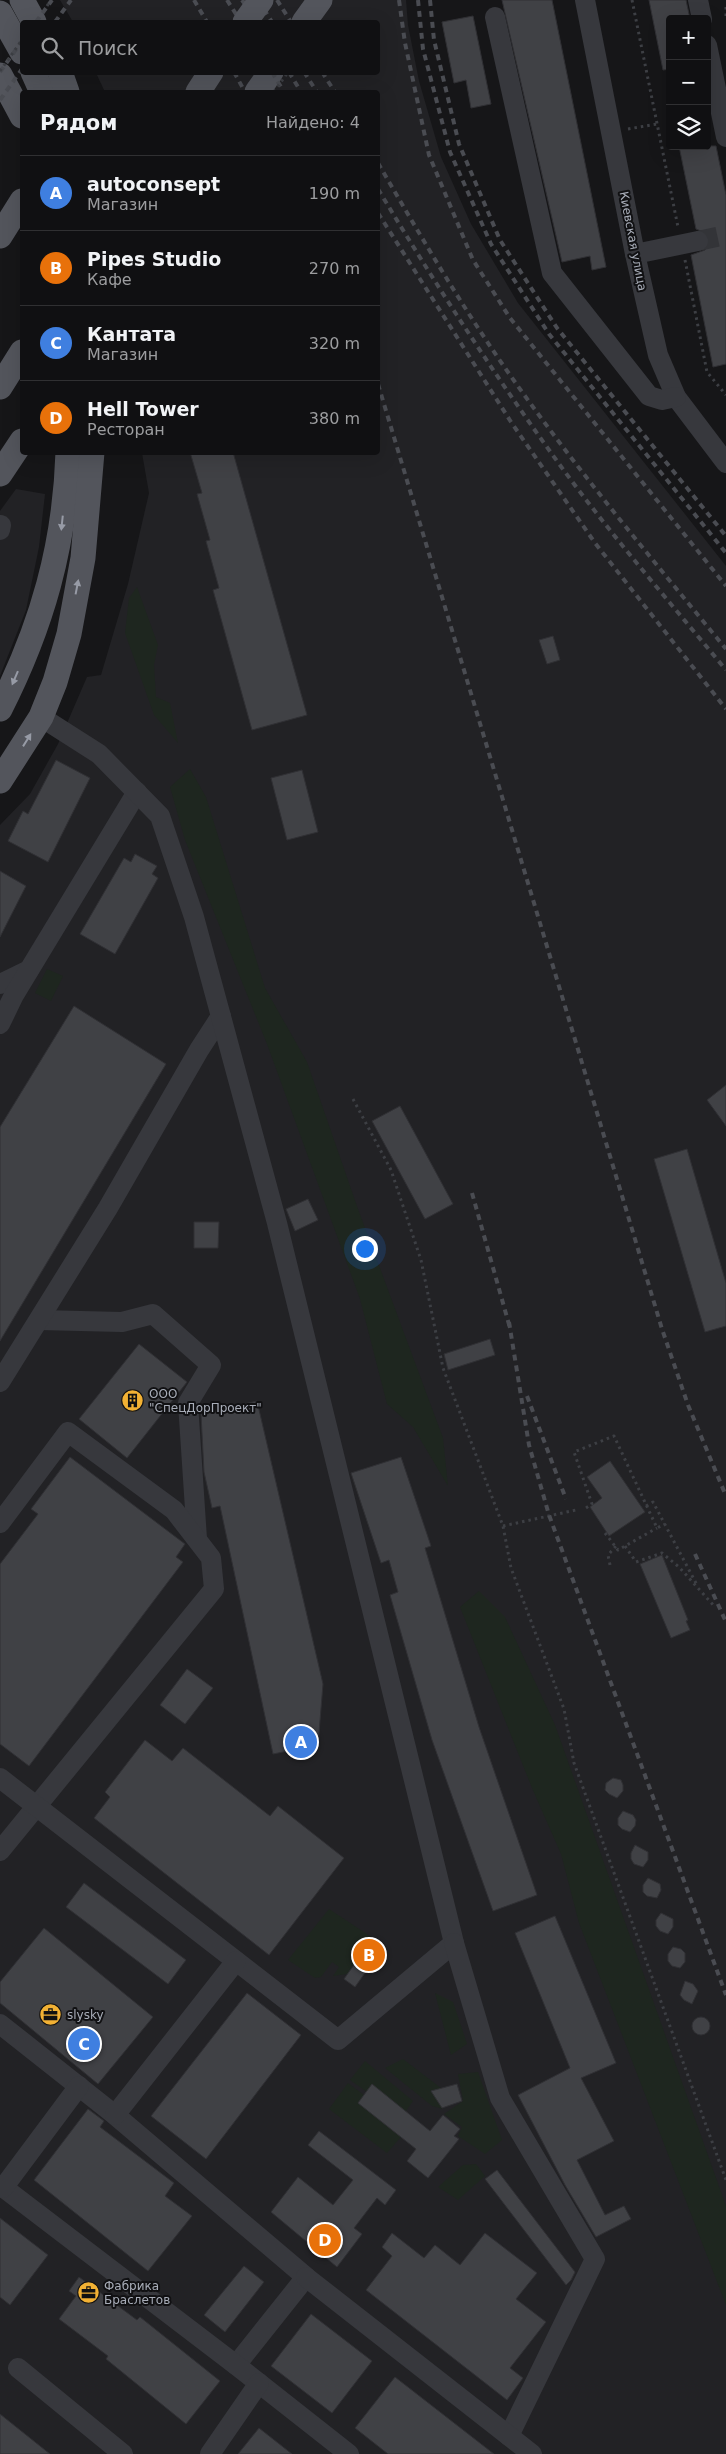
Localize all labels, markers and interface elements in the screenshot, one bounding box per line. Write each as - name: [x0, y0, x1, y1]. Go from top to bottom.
- map controls: [666, 15, 711, 150]
- button: +: [666, 15, 711, 60]
- search box: [20, 20, 380, 75]
- icon: search: [38, 34, 66, 62]
- text: Поиск: [78, 37, 138, 59]
- button: −: [666, 60, 711, 105]
- button: layers: [666, 105, 711, 150]
- text: Рядом: [40, 111, 117, 135]
- text: Найдено: 4: [266, 113, 360, 132]
- text: autoconsept: [87, 173, 220, 195]
- text: A: [50, 184, 62, 203]
- text: 190 m: [309, 184, 360, 203]
- street label: Киевская улица: [616, 190, 650, 292]
- text: Магазин: [87, 195, 158, 214]
- text: Pipes Studio: [87, 248, 221, 270]
- text: B: [50, 259, 62, 278]
- text: 270 m: [309, 259, 360, 278]
- text: Кафе: [87, 270, 132, 289]
- text: Кантата: [87, 323, 176, 345]
- text: C: [50, 334, 62, 353]
- text: 320 m: [309, 334, 360, 353]
- text: Магазин: [87, 345, 158, 364]
- text: Hell Tower: [87, 398, 199, 420]
- text: D: [49, 409, 63, 428]
- text: 380 m: [309, 409, 360, 428]
- text: Ресторан: [87, 420, 165, 439]
- one-way arrow: [58, 515, 66, 531]
- one-way arrow: [74, 579, 82, 595]
- one-way arrow: [11, 671, 19, 685]
- one-way arrow: [23, 734, 32, 747]
- your location: [352, 1236, 378, 1262]
- place label: ООО "СпецДорПроект": [149, 1387, 262, 1415]
- building icon: ООО "СпецДорПроект": [121, 1389, 145, 1413]
- pin: A: [285, 1723, 317, 1761]
- pin: B: [353, 1936, 385, 1974]
- office icon: slysky: [39, 2003, 63, 2027]
- place label: slysky: [67, 2008, 104, 2022]
- pin: C: [68, 2025, 100, 2063]
- pin: D: [309, 2221, 341, 2259]
- place label: Фабрика Браслетов: [104, 2279, 170, 2307]
- office icon: Фабрика Браслетов: [76, 2281, 100, 2305]

